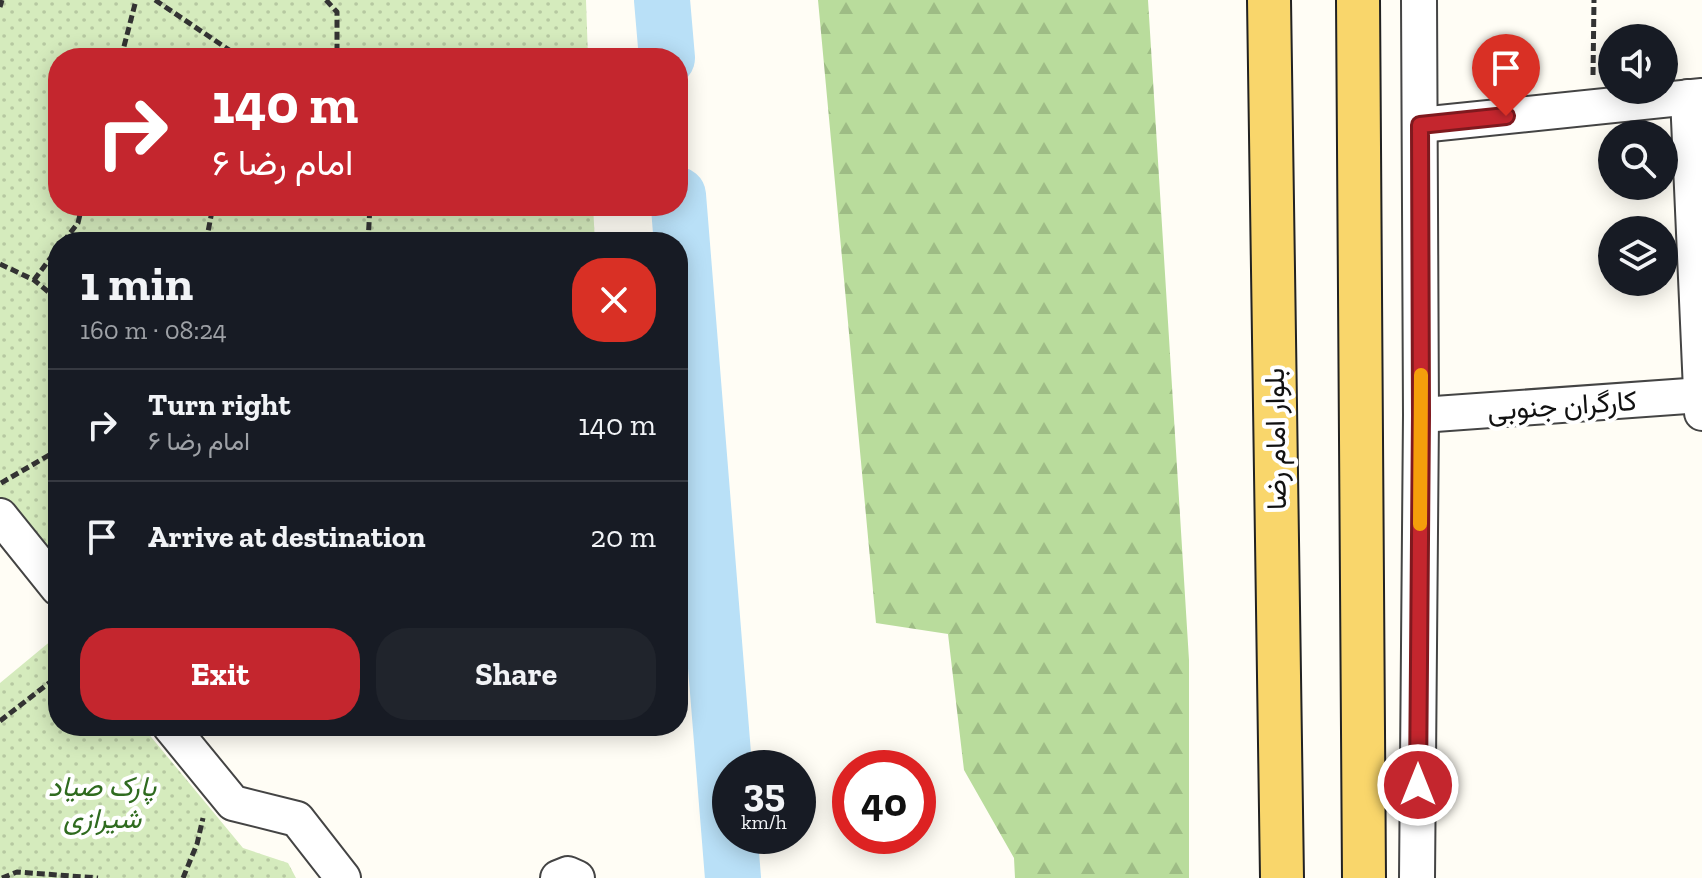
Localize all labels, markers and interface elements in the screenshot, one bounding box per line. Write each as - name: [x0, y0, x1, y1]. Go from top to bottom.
- map controls: [1598, 24, 1678, 296]
- button: sound: [1598, 24, 1678, 104]
- pin: [1472, 34, 1540, 116]
- icon: arrive: [1484, 46, 1528, 90]
- text: 140 m: [212, 70, 358, 137]
- icon: right: [80, 80, 184, 184]
- button: search: [1598, 120, 1678, 200]
- text: امام رضا ۶: [212, 141, 353, 184]
- button: layers: [1598, 216, 1678, 296]
- text: 1 min: [80, 255, 193, 312]
- button: close: [572, 258, 656, 342]
- text: 160 m · 08:24: [80, 314, 227, 346]
- street label: بلوار امام رضا: [1258, 368, 1295, 510]
- street label: کارگران جنوبی: [1486, 384, 1638, 428]
- text: Turn right: [148, 387, 290, 423]
- icon: right: [80, 403, 124, 447]
- text: 140 m: [578, 407, 656, 443]
- text: امام رضا ۶: [148, 425, 250, 457]
- icon: arrive: [80, 515, 124, 559]
- text: Arrive at destination: [148, 519, 425, 555]
- text: 20 m: [591, 519, 656, 555]
- button: Exit: [80, 628, 360, 720]
- button: Share: [376, 628, 656, 720]
- position arrow: [1376, 743, 1460, 827]
- speed limit sign: 40: [832, 750, 936, 854]
- text: 35: [743, 768, 785, 816]
- park label: پارک صیاد شیرازی: [48, 770, 157, 836]
- text: km/h: [741, 810, 787, 834]

